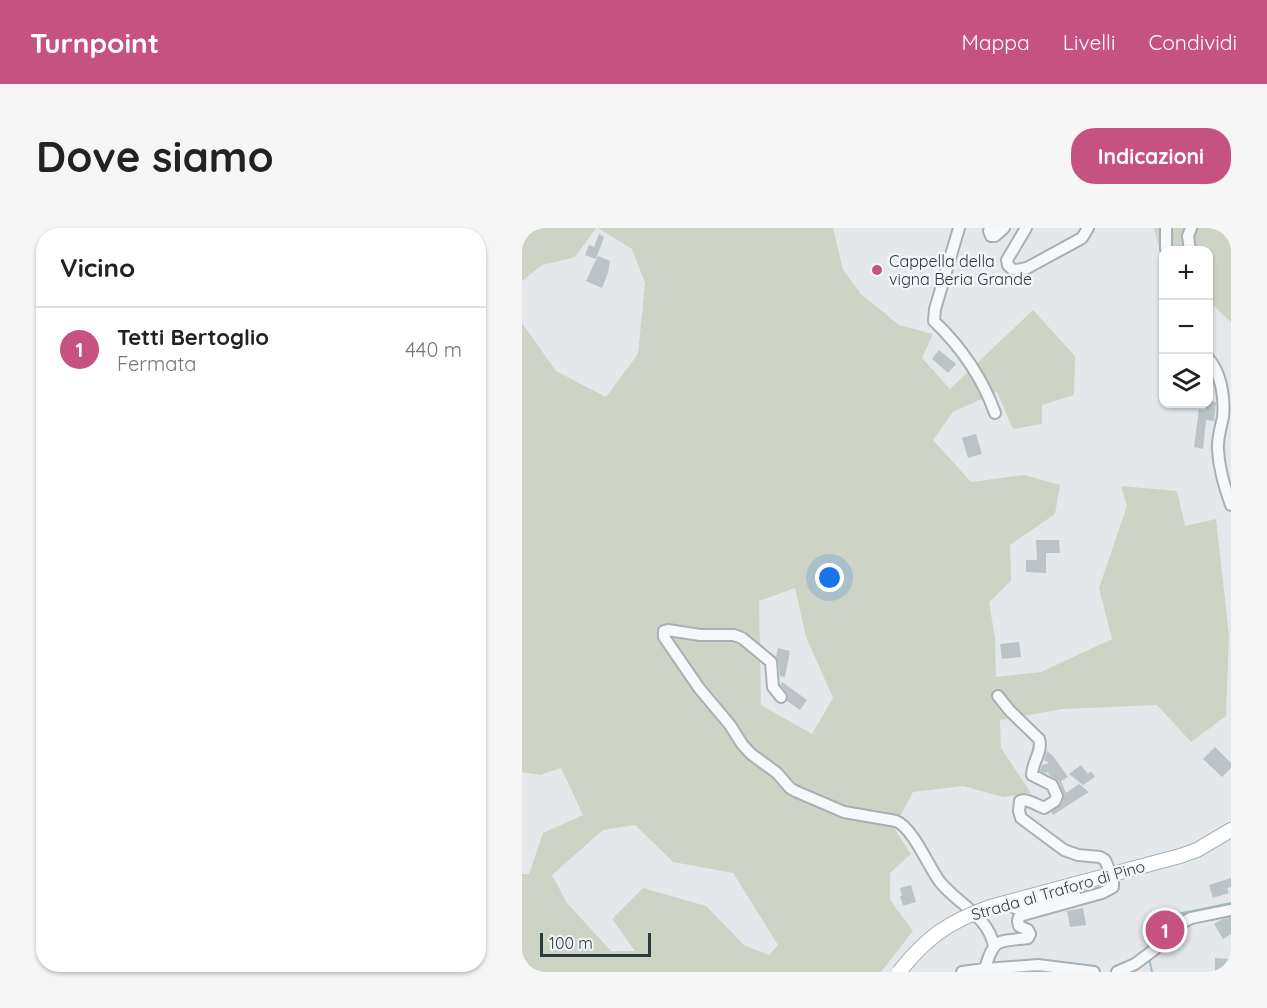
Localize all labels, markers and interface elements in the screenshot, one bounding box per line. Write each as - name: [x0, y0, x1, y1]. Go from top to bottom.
- text: Turnpoint: [30, 25, 159, 60]
- text: Mappa: [961, 29, 1030, 55]
- text: Livelli: [1063, 29, 1115, 55]
- text: Condividi: [1148, 29, 1237, 55]
- button: Indicazioni: [1071, 128, 1231, 184]
- text: Dove siamo: [36, 130, 274, 183]
- map controls: [1159, 246, 1213, 408]
- button: +: [1159, 246, 1213, 300]
- text: Vicino: [60, 251, 135, 284]
- place label: Cappella della vigna Beria Grande: [889, 251, 1032, 289]
- marker: Cappella della vigna Beria Grande: [870, 263, 884, 277]
- button: −: [1159, 300, 1213, 354]
- text: Tetti Bertoglio: [117, 323, 269, 351]
- text: 1: [76, 337, 83, 362]
- text: 440 m: [405, 337, 462, 362]
- text: Fermata: [117, 351, 196, 376]
- button: layers: [1159, 354, 1213, 408]
- your location: [815, 563, 844, 592]
- street label: Strada al Traforo di Pino: [969, 856, 1147, 924]
- pin: 1: [1146, 908, 1184, 952]
- scale bar: [540, 930, 651, 958]
- text: 100 m: [549, 933, 593, 953]

